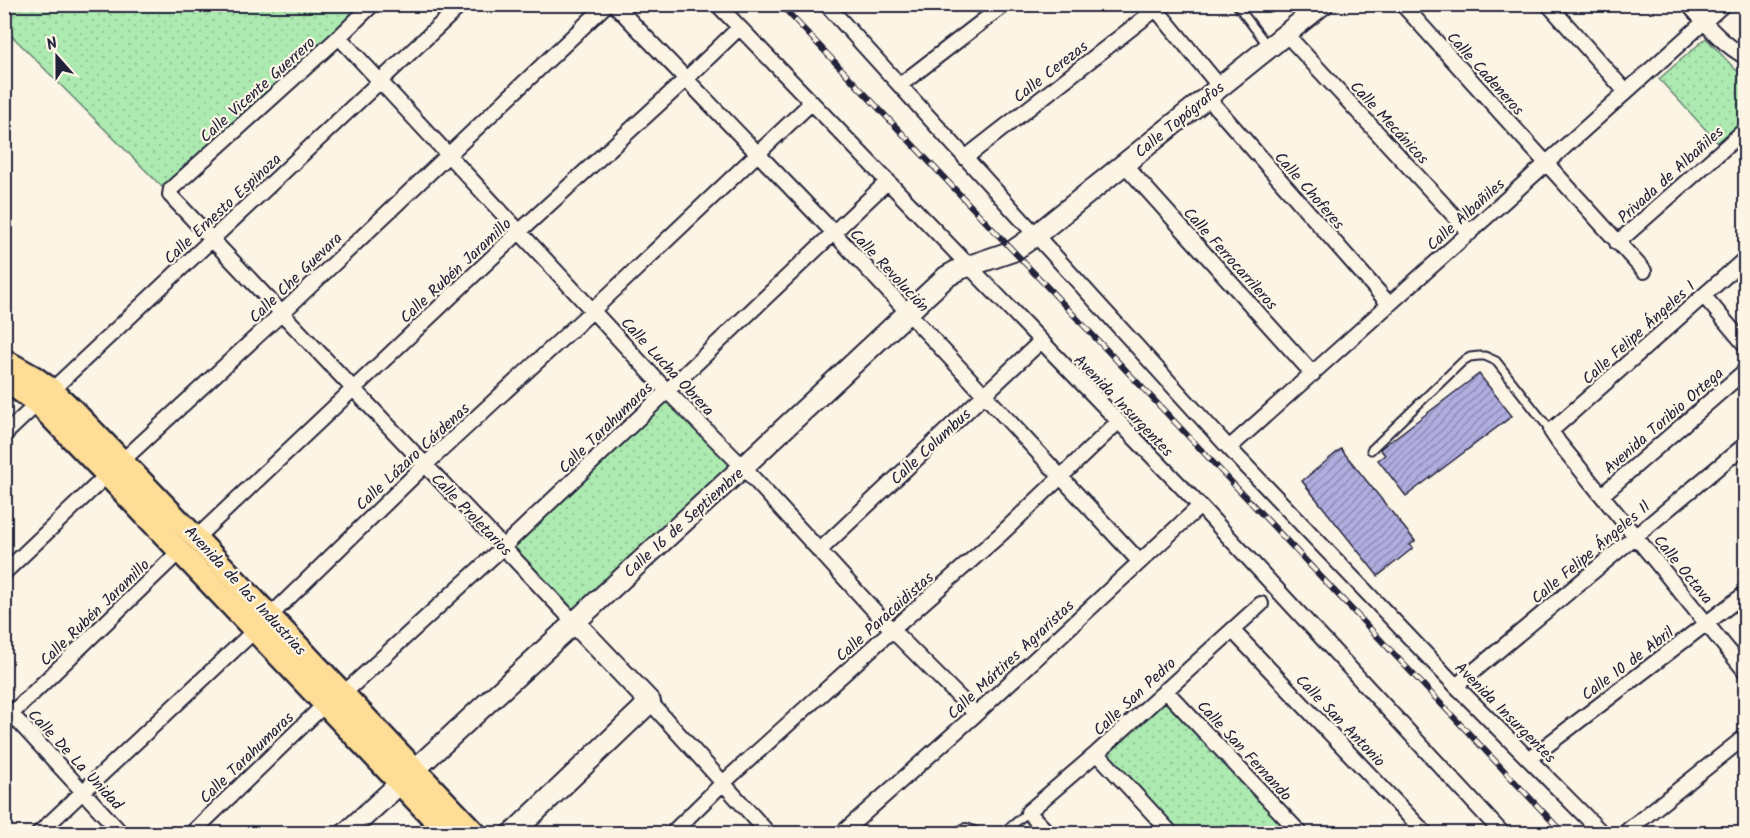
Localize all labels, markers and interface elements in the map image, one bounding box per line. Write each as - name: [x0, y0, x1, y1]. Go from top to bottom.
- street label: Calle Cadeneros: [1440, 26, 1530, 122]
- north arrow: [27, 27, 87, 87]
- text: N: [43, 31, 61, 58]
- street label: Calle Vicente Guerrero: [194, 31, 322, 149]
- street label: Calle Cerezas: [1008, 35, 1094, 109]
- street label: Calle Topógrafos: [1129, 76, 1231, 164]
- street label: Calle Mecánicos: [1343, 76, 1435, 171]
- street label: Privada de Albañiles: [1612, 120, 1730, 230]
- street label: Calle Choferes: [1268, 146, 1350, 236]
- street label: Calle Ernesto Espinoza: [158, 148, 288, 271]
- street label: Calle Albañiles: [1421, 173, 1511, 257]
- street label: Calle Ferrocarrileros: [1177, 202, 1283, 316]
- street label: Calle Rubén Jaramillo: [394, 212, 518, 330]
- street label: Calle Revolución: [843, 223, 935, 319]
- street label: Calle Che Guevara: [243, 227, 349, 329]
- street label: Calle Felipe Ángeles I: [1577, 275, 1701, 391]
- street label: Calle Lucha Obrera: [614, 312, 720, 422]
- street label: Avenida Insurgentes: [1067, 349, 1179, 463]
- street label: Avenida Toribio Ortega: [1598, 362, 1730, 481]
- street label: Calle Tarahumaras: [553, 376, 659, 480]
- street label: Calle Lázaro Cárdenas: [350, 397, 476, 517]
- street label: Calle Columbus: [885, 403, 977, 491]
- street label: Calle 16 de Septiembre: [618, 462, 750, 584]
- street label: Calle Proletarios: [424, 468, 517, 563]
- street label: Calle Felipe Ángeles Il: [1526, 496, 1656, 611]
- street label: Avenida de las Industrias: [178, 520, 312, 662]
- street label: Calle Octava: [1647, 530, 1719, 610]
- street label: Calle Rubén Jaramillo: [34, 554, 156, 673]
- street label: Calle Paracaidistas: [830, 566, 940, 668]
- street label: Calle Mártires Agraristas: [942, 594, 1080, 726]
- street label: Calle 10 de Abril: [1576, 621, 1680, 708]
- street label: Calle San Pedro: [1088, 652, 1182, 742]
- street label: Avenida Insurgentes: [1448, 657, 1562, 770]
- street label: Calle San Antonio: [1289, 669, 1391, 773]
- street label: Calle San Fernando: [1190, 695, 1297, 807]
- street label: Calle De La Unidad: [21, 704, 129, 817]
- street label: Calle Tarahumaras: [194, 706, 300, 810]

